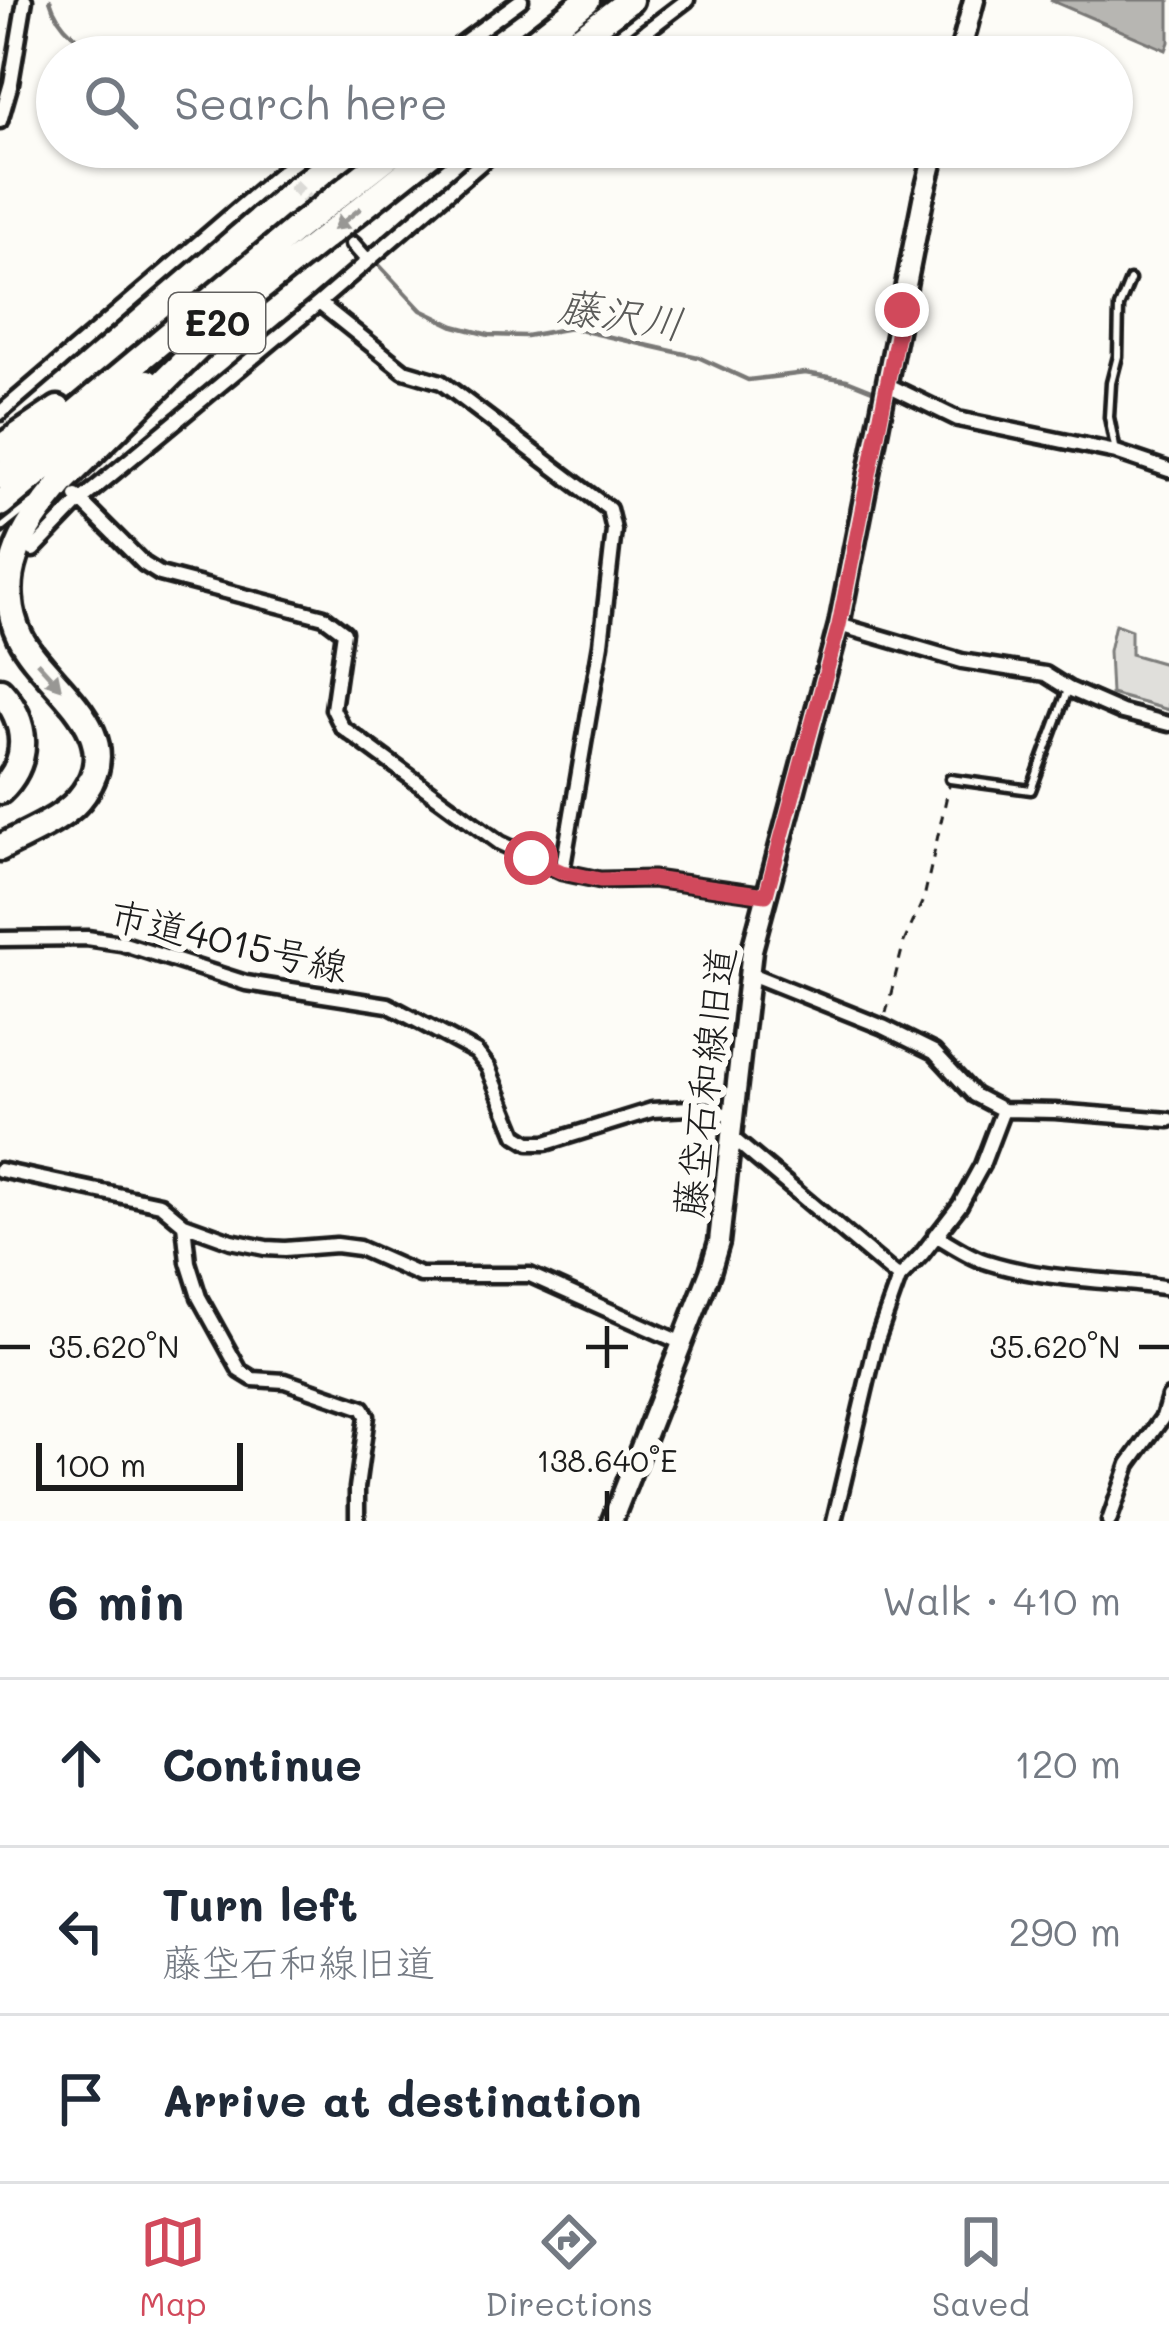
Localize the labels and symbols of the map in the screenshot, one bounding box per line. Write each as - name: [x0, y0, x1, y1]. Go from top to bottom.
- one-way arrow: [331, 206, 362, 231]
- water label: 藤沢川: [555, 277, 688, 351]
- route end: [875, 283, 929, 337]
- road number: E20: [169, 293, 265, 353]
- one-way arrow: [35, 661, 62, 690]
- route start: [504, 831, 558, 885]
- street label: 市道4015号線: [105, 887, 354, 992]
- street label: 藤垈石和線旧道: [662, 943, 745, 1220]
- text: 35.620°N: [49, 1326, 179, 1366]
- text: 35.620°N: [990, 1326, 1120, 1366]
- scale bar: [36, 1437, 243, 1490]
- text: 138.640°E: [537, 1440, 678, 1480]

